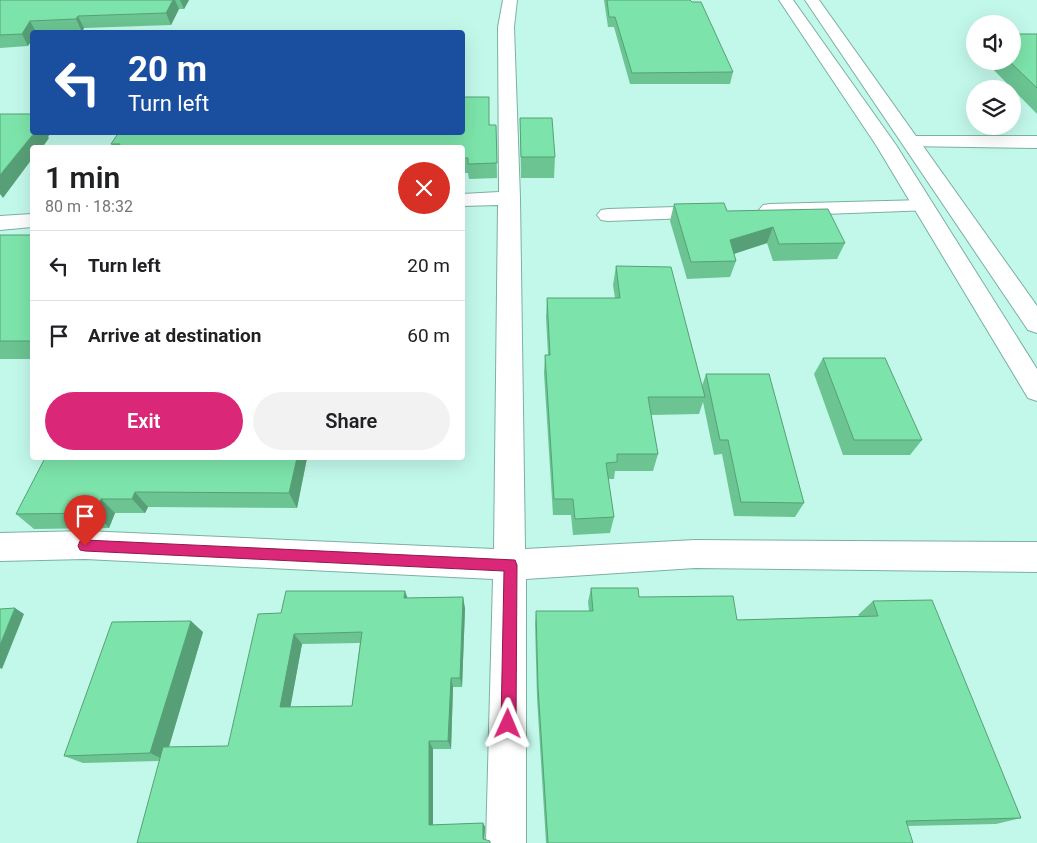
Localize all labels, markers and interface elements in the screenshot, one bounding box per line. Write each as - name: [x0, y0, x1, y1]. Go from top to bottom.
- map controls: [966, 15, 1021, 135]
- button: sound: [966, 15, 1021, 70]
- text: 20 m: [128, 49, 207, 90]
- icon: left: [45, 50, 110, 115]
- button: layers: [966, 80, 1021, 135]
- text: Turn left: [128, 91, 209, 116]
- text: 1 min: [45, 160, 120, 195]
- button: close: [398, 162, 450, 214]
- text: 80 m · 18:32: [45, 197, 133, 216]
- icon: left: [45, 252, 73, 280]
- text: Turn left: [88, 254, 161, 277]
- text: 20 m: [407, 254, 450, 277]
- icon: arrive: [45, 322, 73, 350]
- text: Arrive at destination: [88, 324, 261, 347]
- text: 60 m: [407, 324, 450, 347]
- button: Exit: [45, 392, 243, 450]
- button: Share: [253, 392, 450, 450]
- pin: [64, 495, 106, 546]
- icon: arrive: [71, 502, 99, 530]
- position arrow: [481, 697, 533, 749]

